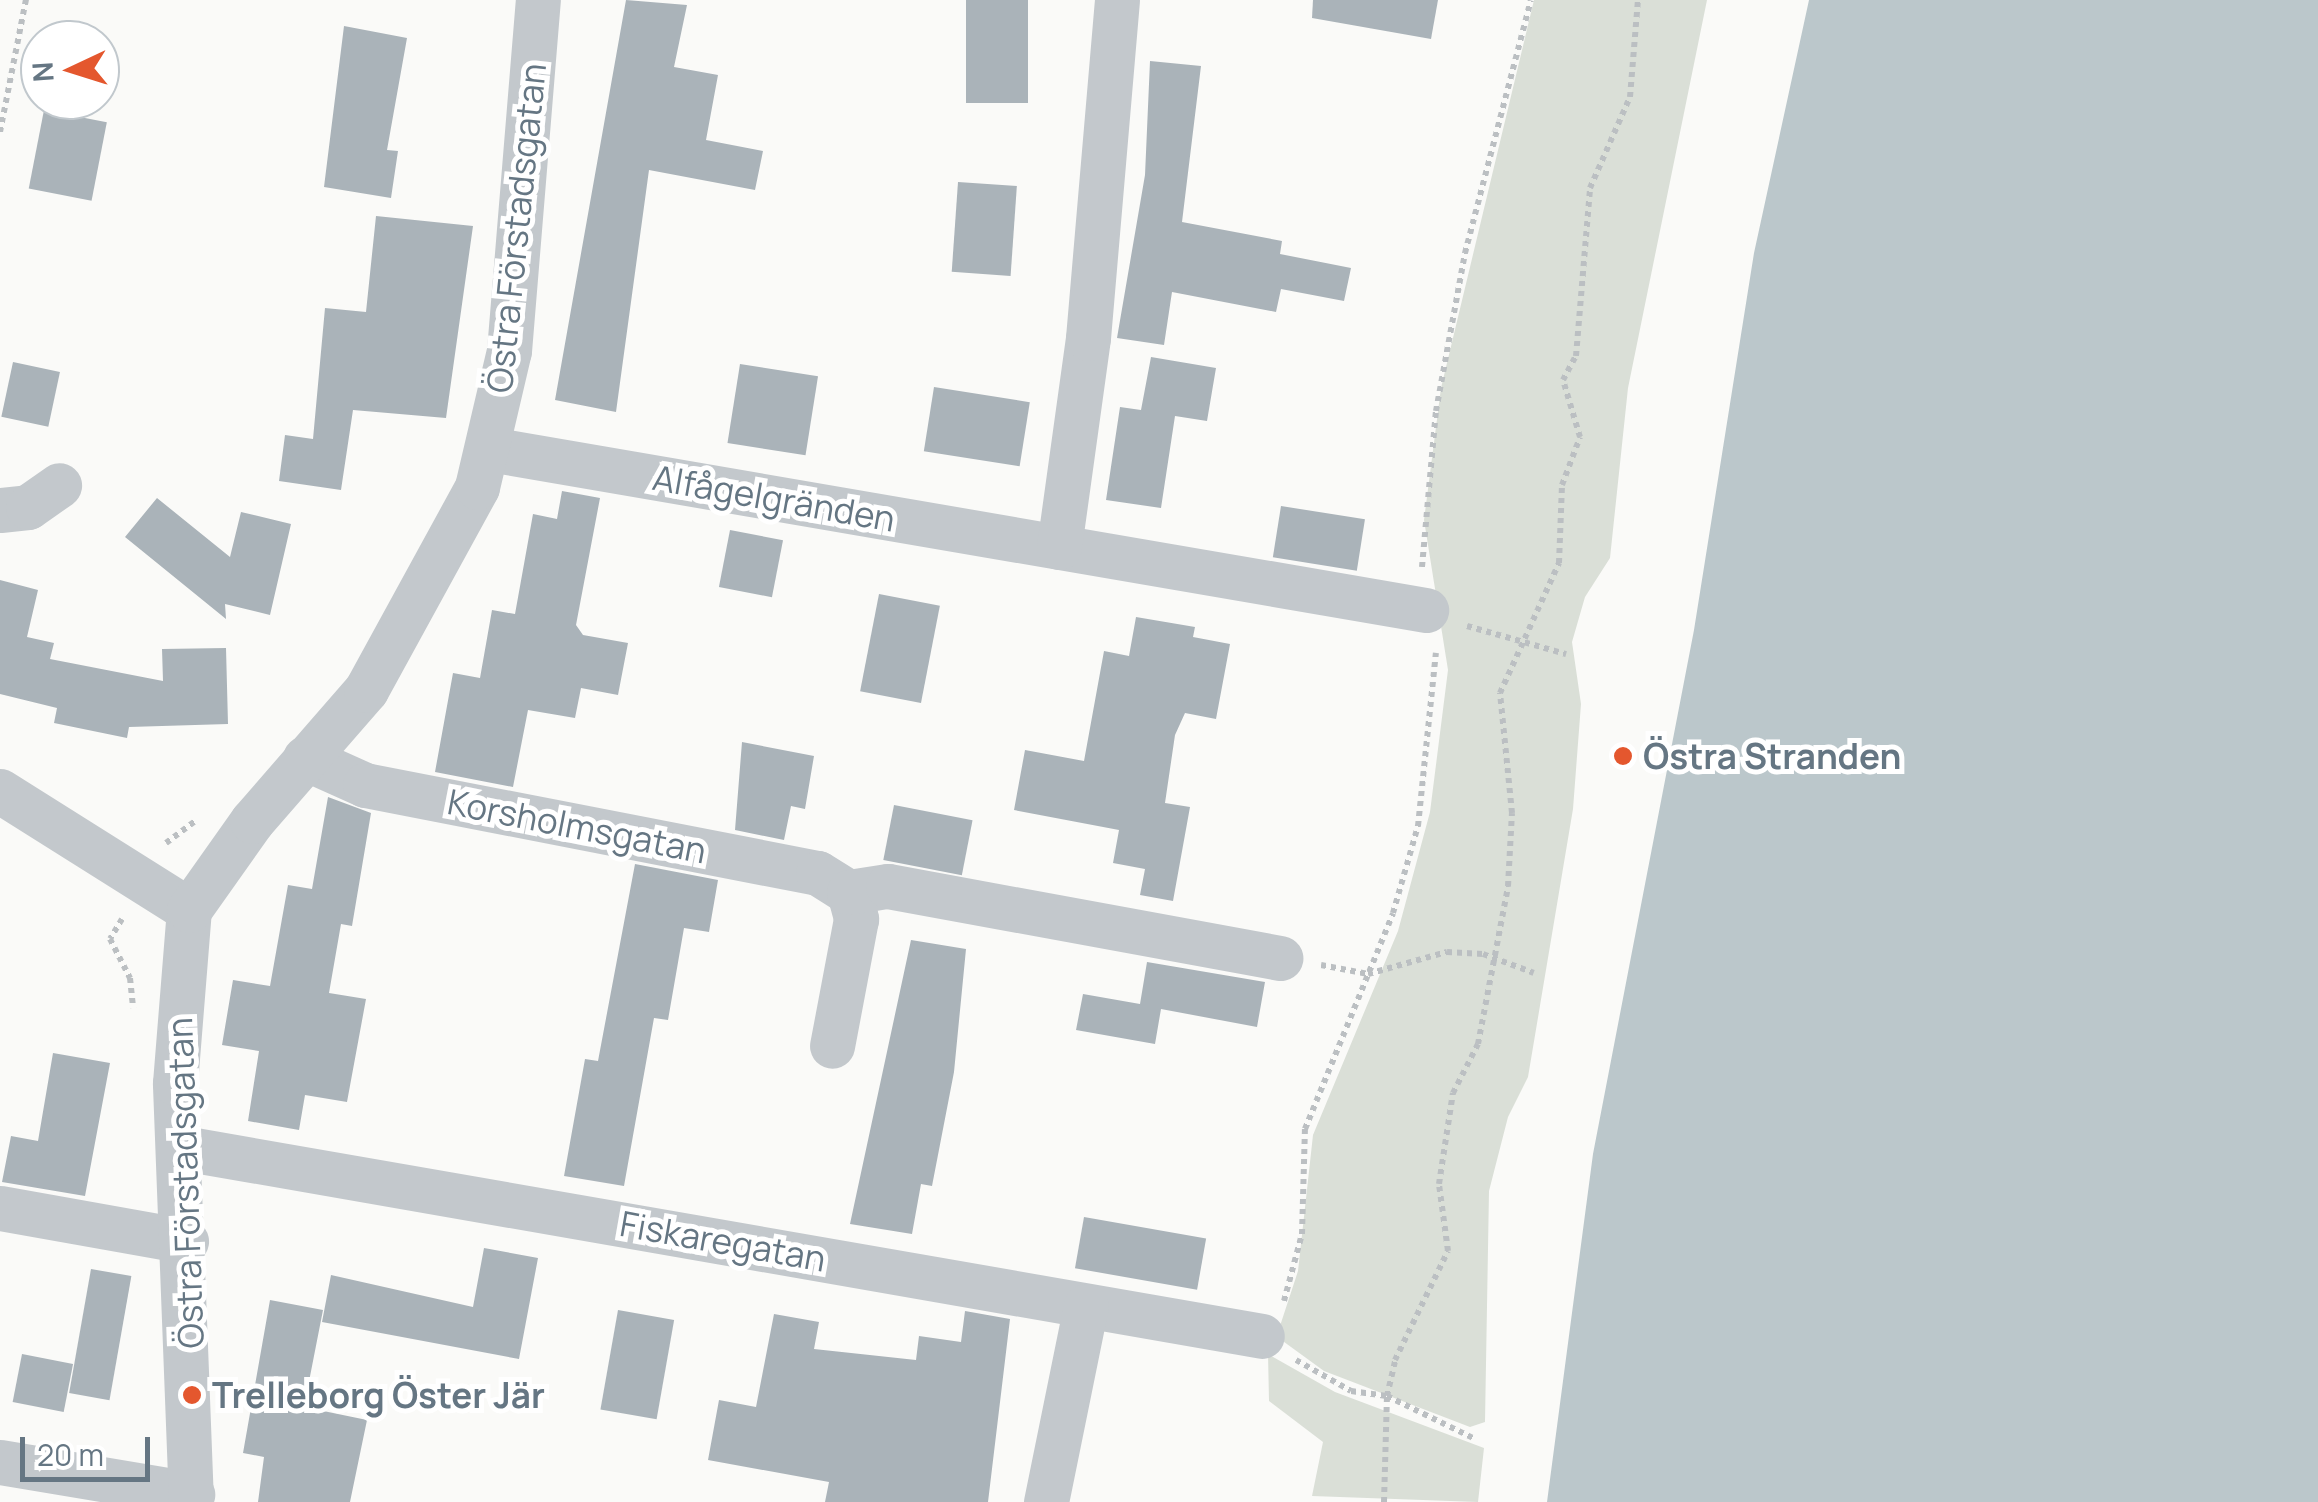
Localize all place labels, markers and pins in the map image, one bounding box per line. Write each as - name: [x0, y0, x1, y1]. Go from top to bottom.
- place label: Östra Stranden: [1643, 735, 1902, 777]
- marker: Östra Stranden: [1612, 745, 1634, 767]
- place label: Trelleborg Öster Jär: [212, 1374, 545, 1416]
- marker: Trelleborg Öster Jär: [181, 1384, 203, 1406]

